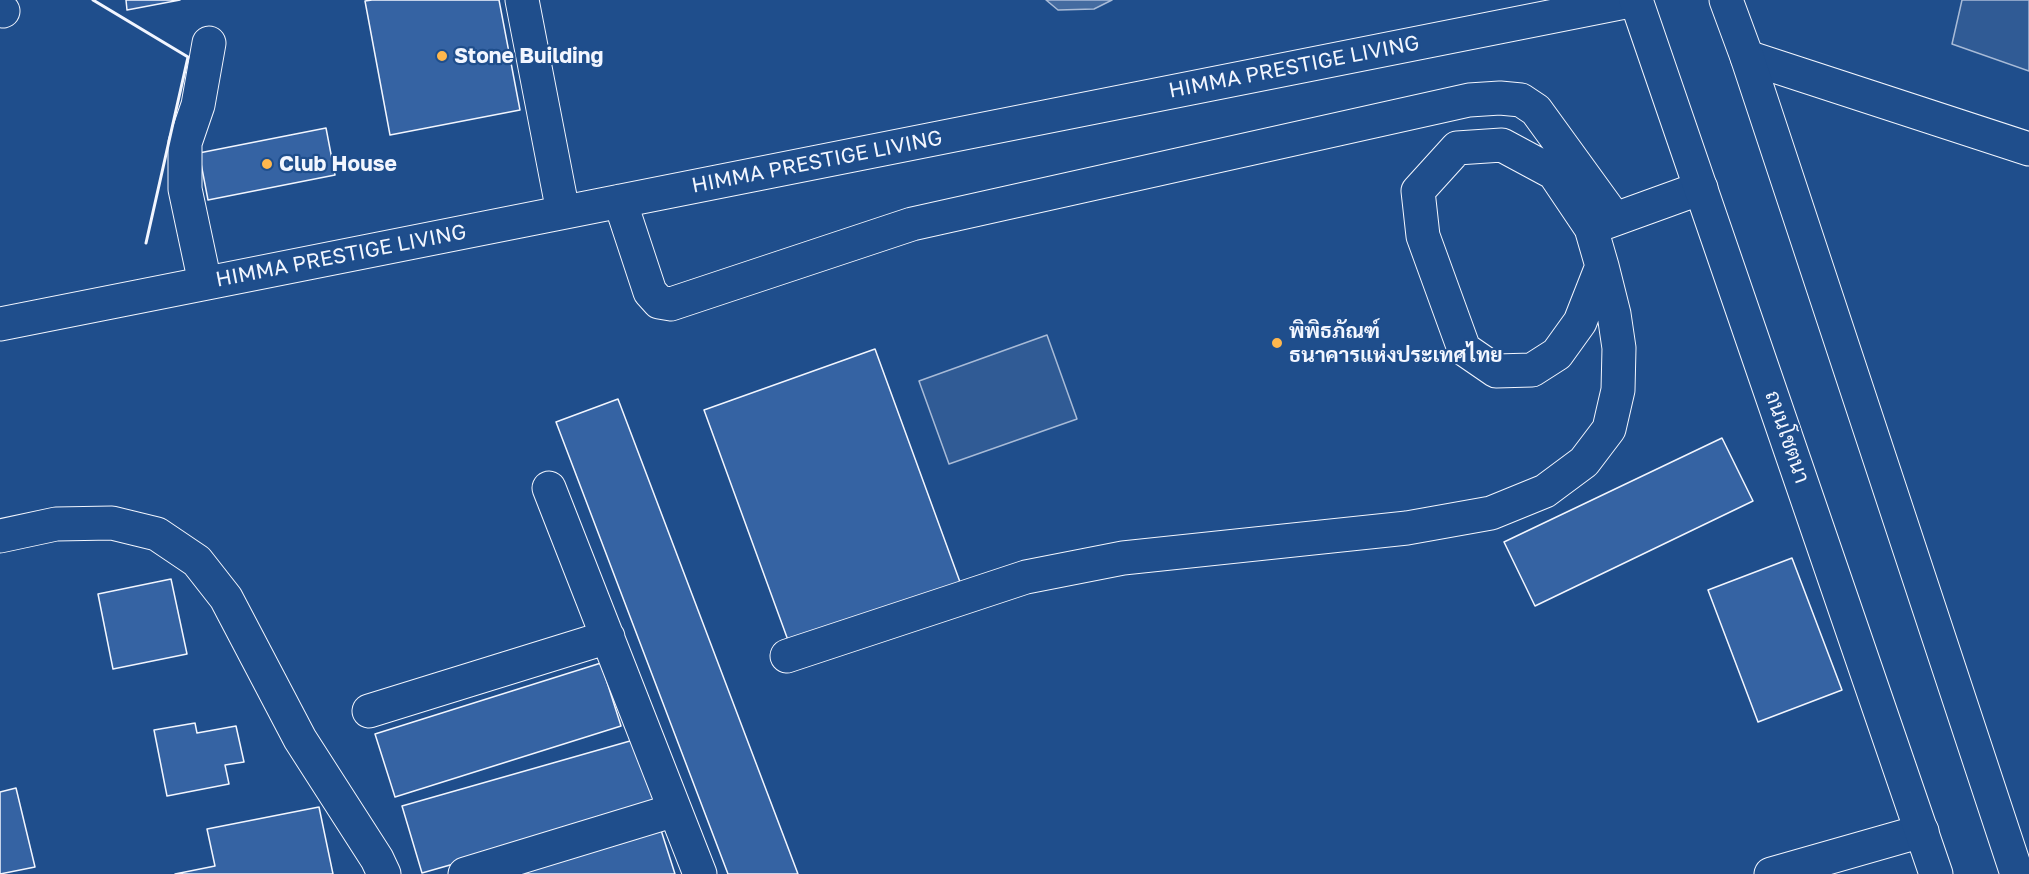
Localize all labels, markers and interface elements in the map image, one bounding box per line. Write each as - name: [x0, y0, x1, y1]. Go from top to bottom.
- street label: HIMMA PRESTIGE LIVING: [1167, 30, 1421, 104]
- place label: Stone Building: [454, 43, 603, 69]
- marker: Stone Building: [435, 49, 449, 63]
- street label: HIMMA PRESTIGE LIVING: [690, 125, 944, 199]
- place label: Club House: [279, 151, 397, 177]
- marker: Club House: [260, 157, 274, 171]
- street label: HIMMA PRESTIGE LIVING: [214, 219, 468, 293]
- place label: พิพิธภัณฑ์ ธนาคารแห่งประเทศไทย: [1289, 318, 1503, 368]
- marker: พิพิธภัณฑ์ ธนาคารแห่งประเทศไทย: [1270, 336, 1284, 350]
- street label: ถนนโชตนา: [1759, 388, 1815, 486]

